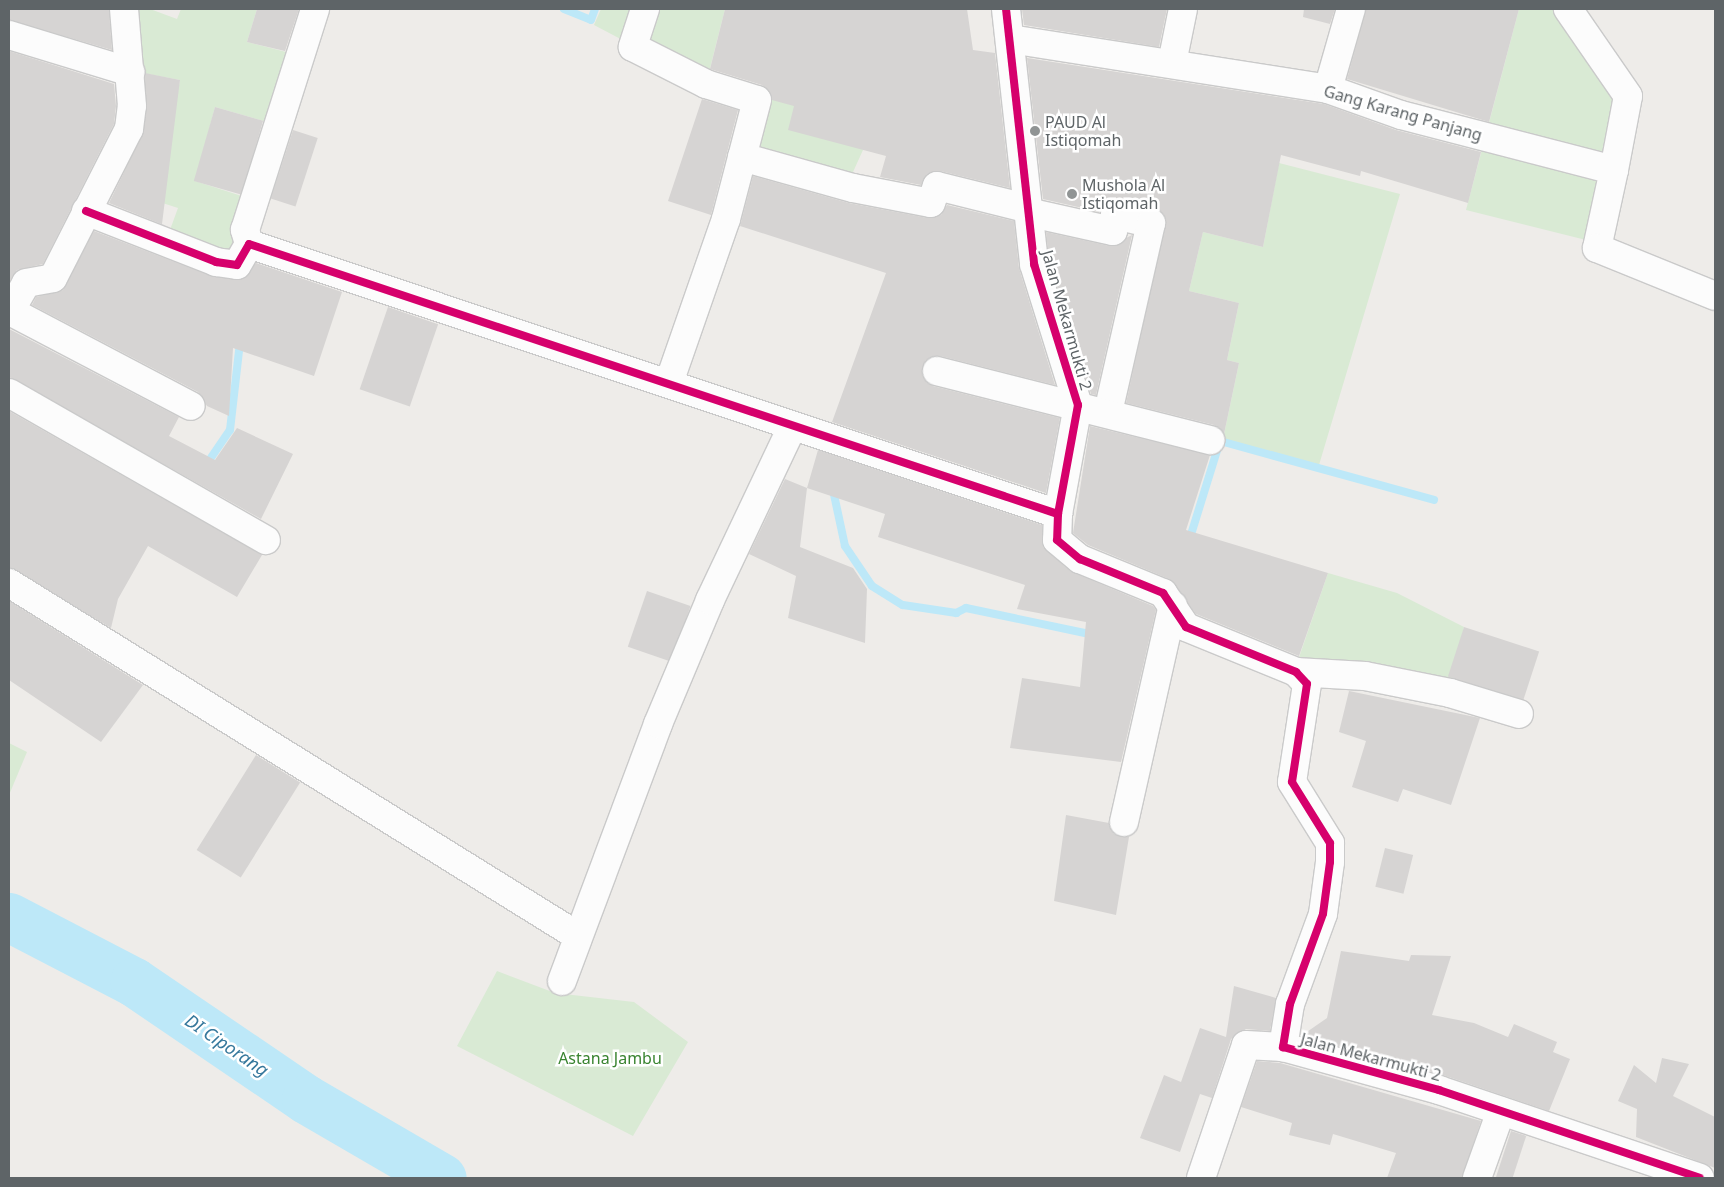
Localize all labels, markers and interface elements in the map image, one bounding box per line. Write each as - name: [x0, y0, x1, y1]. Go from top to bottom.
- street label: Gang Karang Panjang: [1322, 81, 1484, 145]
- place label: PAUD Al Istiqomah: [1045, 112, 1121, 150]
- marker: PAUD Al Istiqomah: [1029, 125, 1041, 137]
- place label: Mushola Al Istiqomah: [1082, 175, 1165, 213]
- marker: Mushola Al Istiqomah: [1066, 188, 1078, 200]
- street label: Jalan Mekarmukti 2: [1038, 248, 1096, 392]
- water label: DI Ciporang: [181, 1009, 273, 1081]
- street label: Jalan Mekarmukti 2: [1299, 1029, 1443, 1085]
- park label: Astana Jambu: [558, 1048, 662, 1068]

